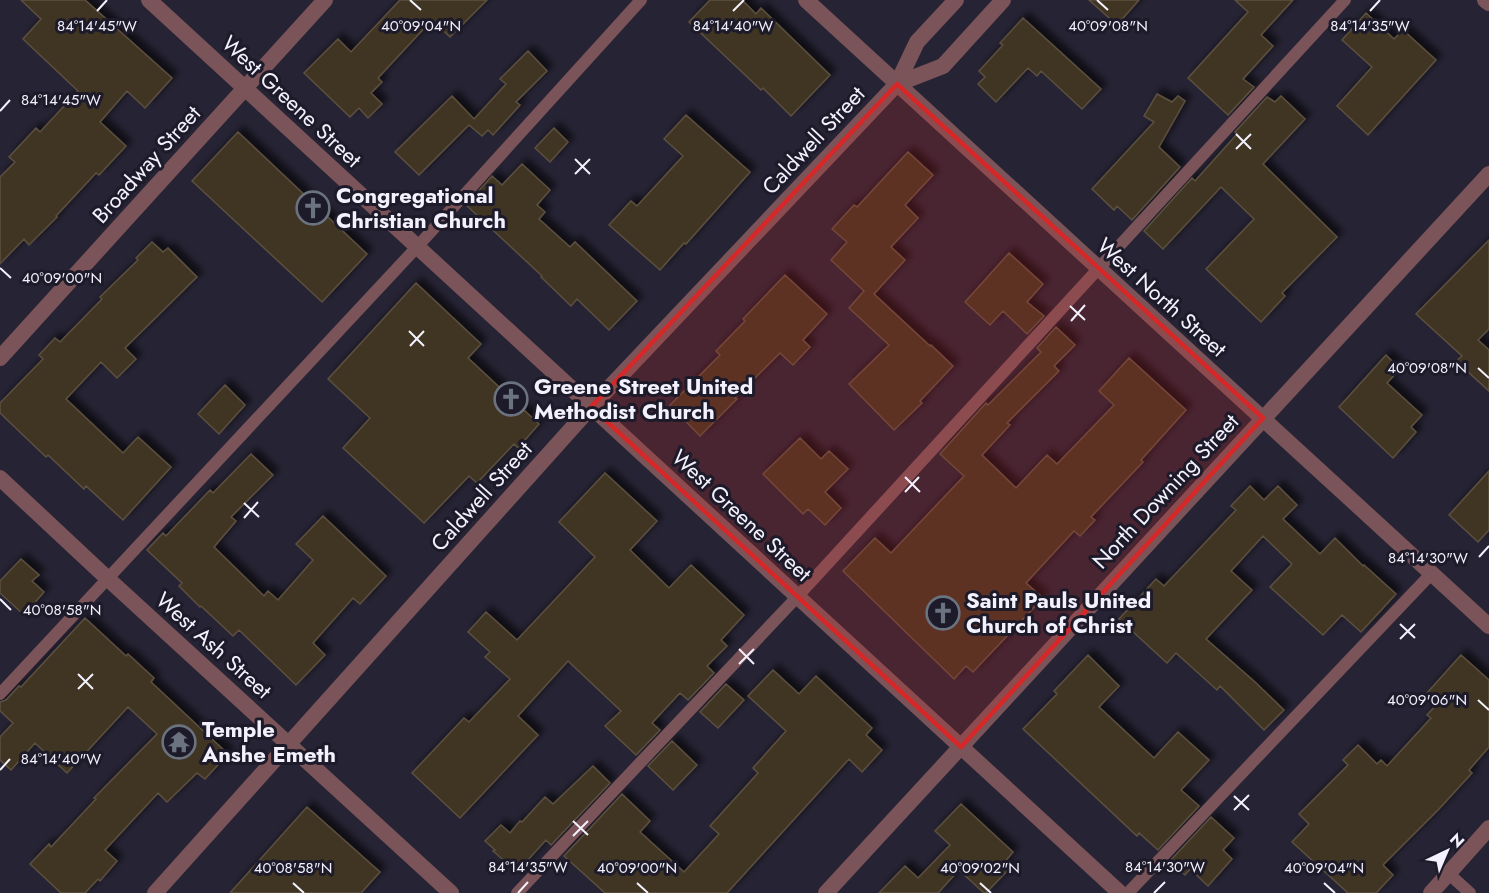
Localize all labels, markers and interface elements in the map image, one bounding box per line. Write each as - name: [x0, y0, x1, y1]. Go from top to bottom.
- text: 84°14'45"W: [57, 15, 137, 37]
- text: 40°09'04"N: [381, 15, 461, 37]
- text: 84°14'40"W: [693, 15, 773, 37]
- text: 40°09'08"N: [1068, 15, 1148, 37]
- text: 84°14'35"W: [1330, 15, 1410, 37]
- street label: West Greene Street: [215, 28, 370, 175]
- street label: Caldwell Street: [754, 78, 872, 202]
- text: 84°14'45"W: [21, 89, 101, 111]
- street label: Broadway Street: [84, 97, 208, 230]
- place label: Congregational Christian Church: [336, 179, 506, 236]
- church icon: Congregational Christian Church: [295, 190, 331, 226]
- street label: West North Street: [1090, 230, 1234, 364]
- text: 40°09'00"N: [22, 267, 102, 289]
- text: 40°09'08"N: [1387, 357, 1467, 379]
- place label: Greene Street United Methodist Church: [534, 370, 753, 427]
- church icon: Greene Street United Methodist Church: [493, 381, 529, 417]
- street label: North Downing Street: [1084, 406, 1246, 576]
- street label: Caldwell Street: [423, 433, 540, 558]
- street label: West Greene Street: [665, 442, 820, 589]
- text: 84°14'30"W: [1388, 547, 1468, 569]
- street label: West Ash Street: [149, 584, 280, 706]
- place label: Saint Pauls United Church of Christ: [966, 584, 1151, 641]
- church icon: Saint Pauls United Church of Christ: [925, 595, 961, 631]
- text: 40°08'58"N: [23, 599, 101, 621]
- text: 40°09'06"N: [1387, 689, 1467, 711]
- place label: Temple Anshe Emeth: [201, 713, 336, 770]
- temple icon: Temple Anshe Emeth: [161, 724, 197, 760]
- text: 84°14'40"W: [21, 748, 101, 770]
- north arrow: [1417, 821, 1477, 881]
- text: N: [1445, 828, 1470, 853]
- text: 84°14'35"W: [488, 856, 568, 878]
- text: 84°14'30"W: [1125, 856, 1205, 878]
- text: 40°08'58"N: [254, 857, 332, 879]
- text: 40°09'00"N: [597, 857, 677, 879]
- text: 40°09'02"N: [940, 857, 1020, 879]
- text: 40°09'04"N: [1284, 857, 1364, 879]

